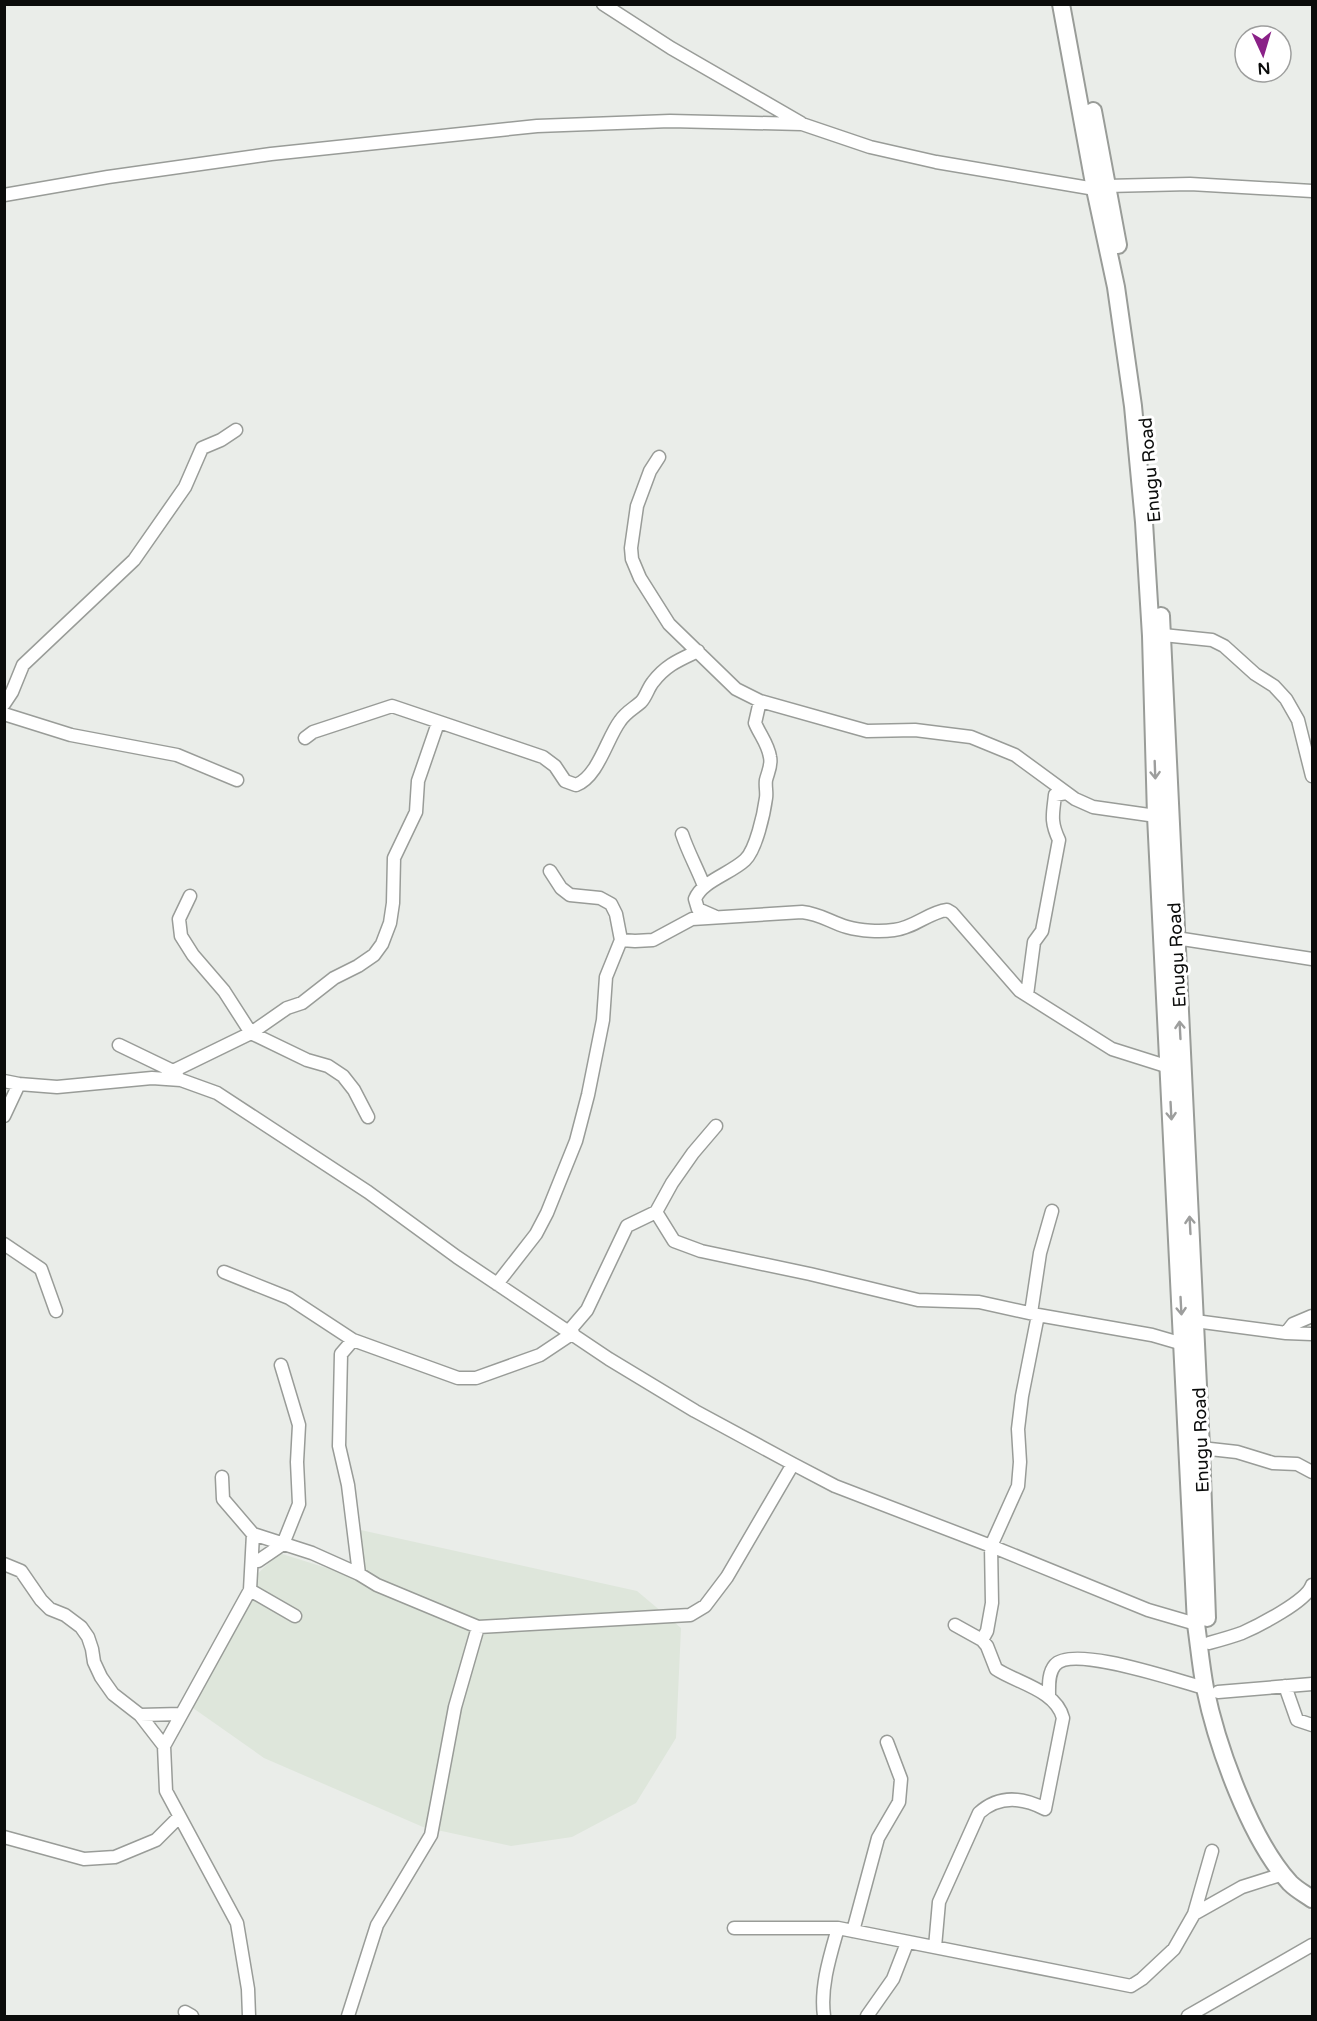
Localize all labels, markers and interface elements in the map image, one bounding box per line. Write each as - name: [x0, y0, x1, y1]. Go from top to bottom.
- north arrow: [1233, 24, 1293, 84]
- text: N: [1257, 58, 1271, 78]
- street label: Enugu Road: [1134, 417, 1166, 523]
- one-way arrow: [1149, 759, 1161, 779]
- street label: Enugu Road: [1163, 902, 1191, 1008]
- one-way arrow: [1175, 1020, 1186, 1040]
- one-way arrow: [1166, 1101, 1177, 1121]
- one-way arrow: [1185, 1215, 1196, 1235]
- one-way arrow: [1175, 1296, 1186, 1316]
- street label: Enugu Road: [1188, 1387, 1214, 1493]

